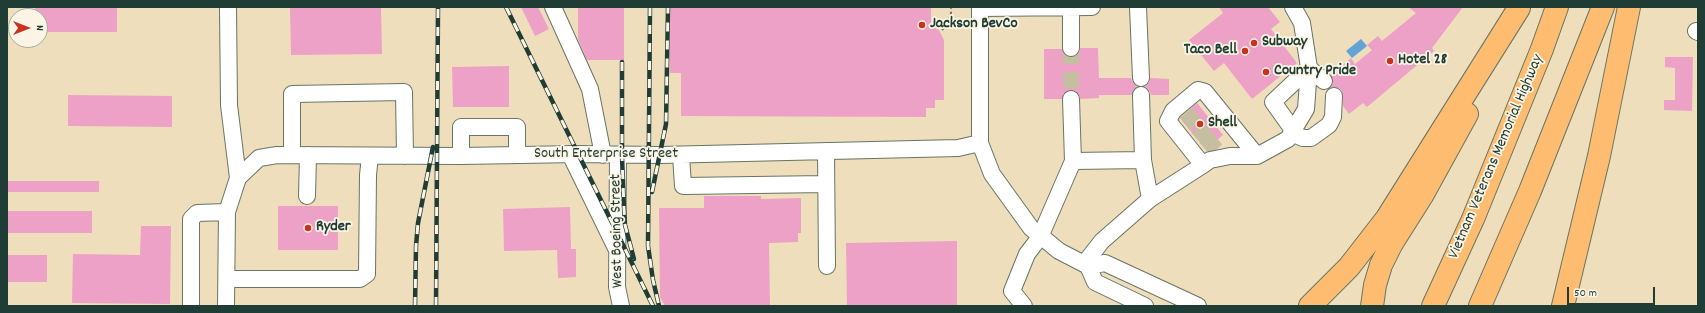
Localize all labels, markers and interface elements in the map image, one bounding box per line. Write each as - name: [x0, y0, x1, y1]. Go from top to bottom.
- north arrow: [8, 8, 48, 48]
- place label: Jackson BevCo: [930, 15, 1018, 35]
- marker: Jackson BevCo: [917, 20, 927, 30]
- text: N: [31, 25, 47, 31]
- place label: Subway: [1262, 33, 1307, 53]
- marker: Subway: [1249, 38, 1259, 48]
- place label: Taco Bell: [1184, 41, 1237, 61]
- marker: Taco Bell: [1240, 46, 1250, 56]
- place label: Hotel 28: [1398, 51, 1447, 71]
- street label: Vietnam Veterans Memorial Highway: [1445, 52, 1549, 262]
- marker: Hotel 28: [1385, 56, 1395, 66]
- place label: Country Pride: [1274, 62, 1356, 82]
- marker: Country Pride: [1261, 67, 1271, 77]
- place label: Shell: [1208, 114, 1237, 134]
- marker: Shell: [1195, 119, 1205, 129]
- street label: South Enterprise Street: [534, 145, 678, 165]
- street label: West Boeing Street: [607, 174, 629, 288]
- place label: Ryder: [316, 218, 351, 238]
- marker: Ryder: [303, 223, 313, 233]
- scale bar: [1569, 279, 1657, 305]
- text: 50 m: [1574, 285, 1597, 302]

